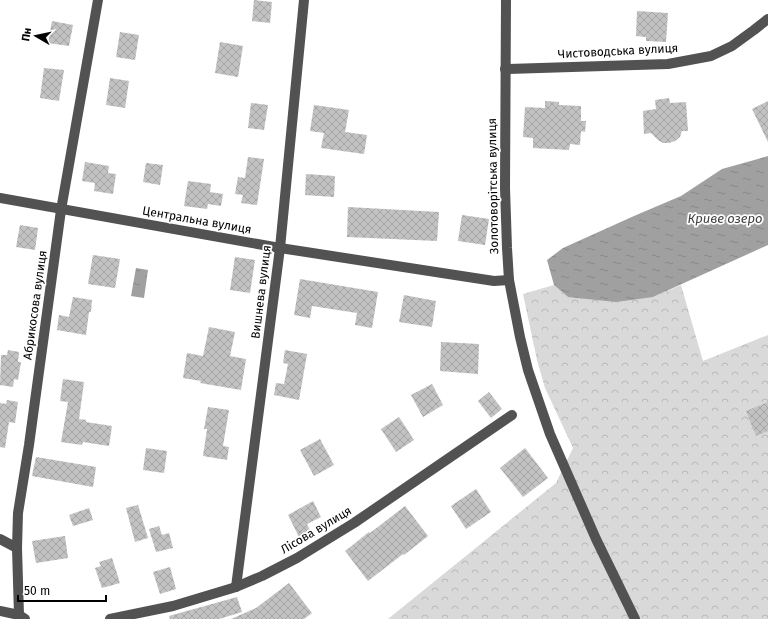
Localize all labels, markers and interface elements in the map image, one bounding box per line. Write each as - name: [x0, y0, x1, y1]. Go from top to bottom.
- north arrow: [16, 16, 56, 56]
- text: Пн: [19, 27, 34, 42]
- street label: Чистоводська вулиця: [557, 41, 679, 61]
- street label: Золотоворітська вулиця: [485, 118, 501, 254]
- street label: Центральна вулиця: [141, 204, 253, 236]
- water label: Криве озеро: [687, 211, 763, 226]
- street label: Вишнева вулиця: [248, 244, 274, 340]
- street label: Абрикосова вулиця: [20, 249, 50, 361]
- street label: Лісова вулиця: [278, 503, 354, 557]
- scale bar: [18, 577, 106, 603]
- text: 50 m: [24, 584, 50, 598]

